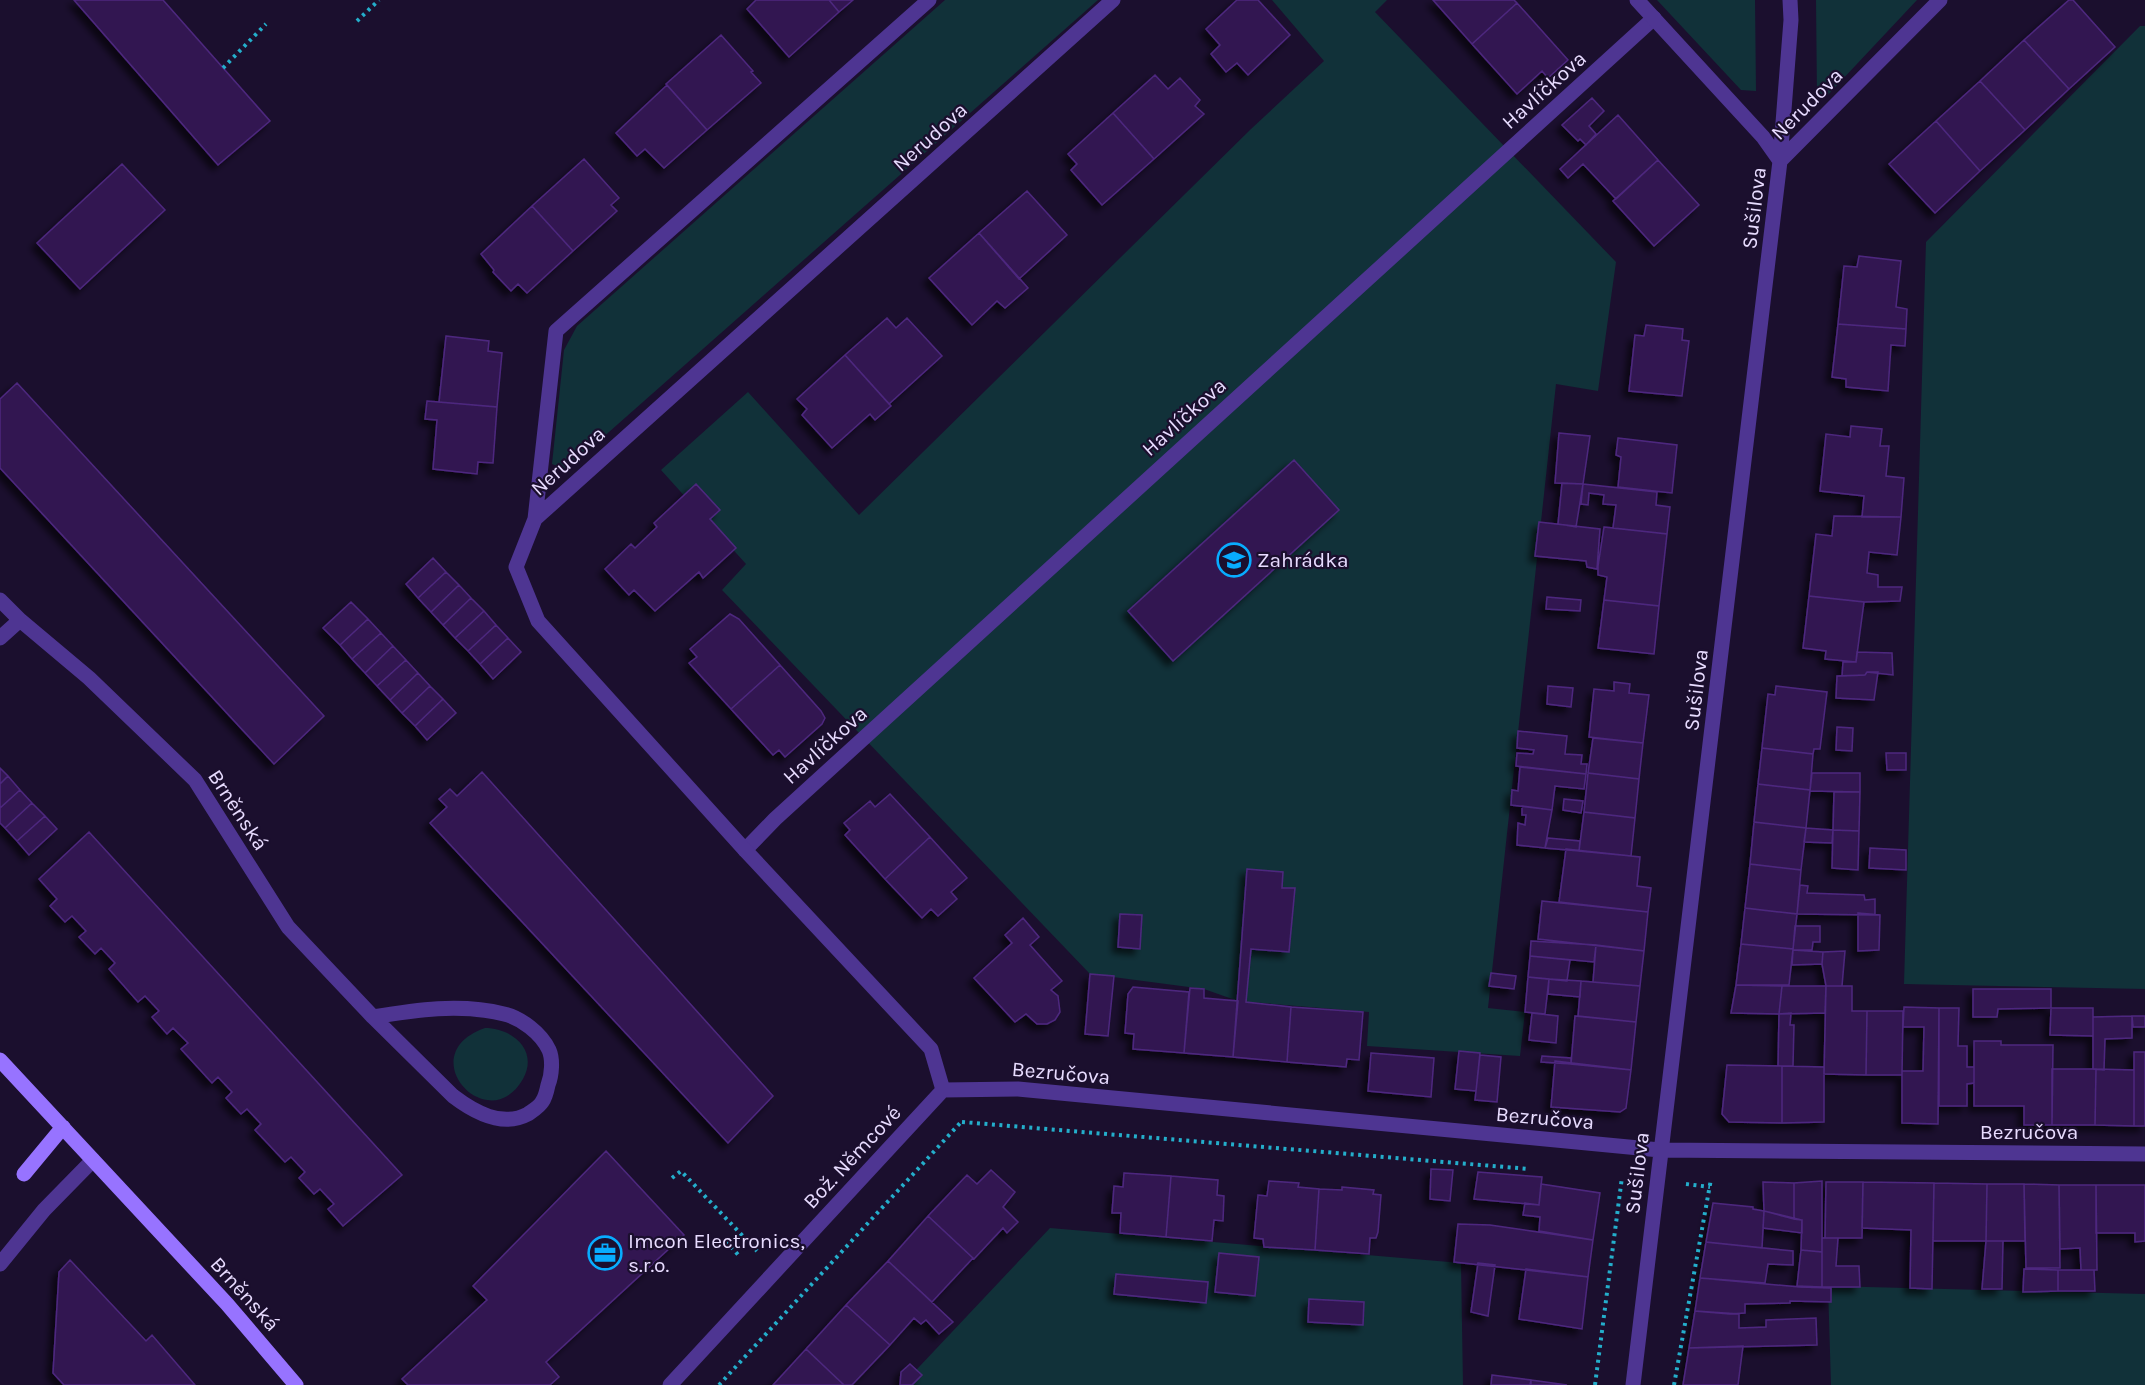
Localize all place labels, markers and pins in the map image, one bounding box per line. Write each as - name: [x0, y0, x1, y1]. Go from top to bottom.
- school or university icon: Zahrádka: [1216, 542, 1252, 578]
- place label: Zahrádka: [1257, 548, 1349, 572]
- place label: Imcon Electronics, s.r.o.: [628, 1229, 805, 1277]
- office icon: Imcon Electronics, s.r.o.: [587, 1235, 623, 1271]

